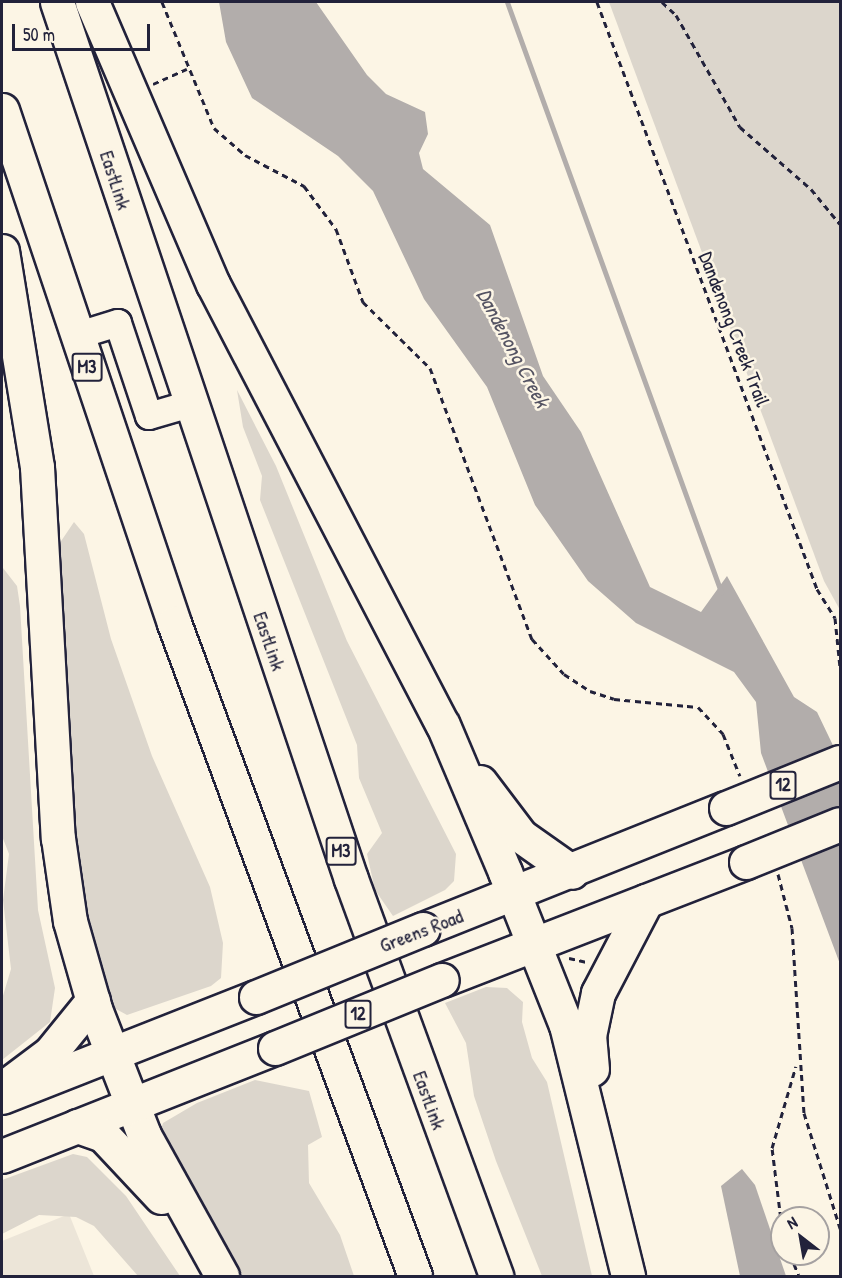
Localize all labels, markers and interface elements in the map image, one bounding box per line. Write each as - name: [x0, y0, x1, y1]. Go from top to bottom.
- scale bar: [15, 12, 153, 50]
- text: 50 m: [23, 22, 55, 47]
- street label: EastLink: [95, 148, 137, 212]
- street label: Dandenong Creek Trail: [694, 248, 776, 410]
- water label: Dandenong Creek: [471, 284, 555, 412]
- road number: M3: [70, 352, 104, 382]
- street label: EastLink: [249, 608, 291, 674]
- road number: 12: [770, 770, 796, 800]
- road number: M3: [324, 836, 358, 866]
- street label: Greens Road: [376, 903, 466, 957]
- road number: 12: [344, 999, 372, 1029]
- street label: EastLink: [408, 1067, 452, 1133]
- north arrow: [770, 1206, 830, 1266]
- text: N: [782, 1211, 801, 1234]

